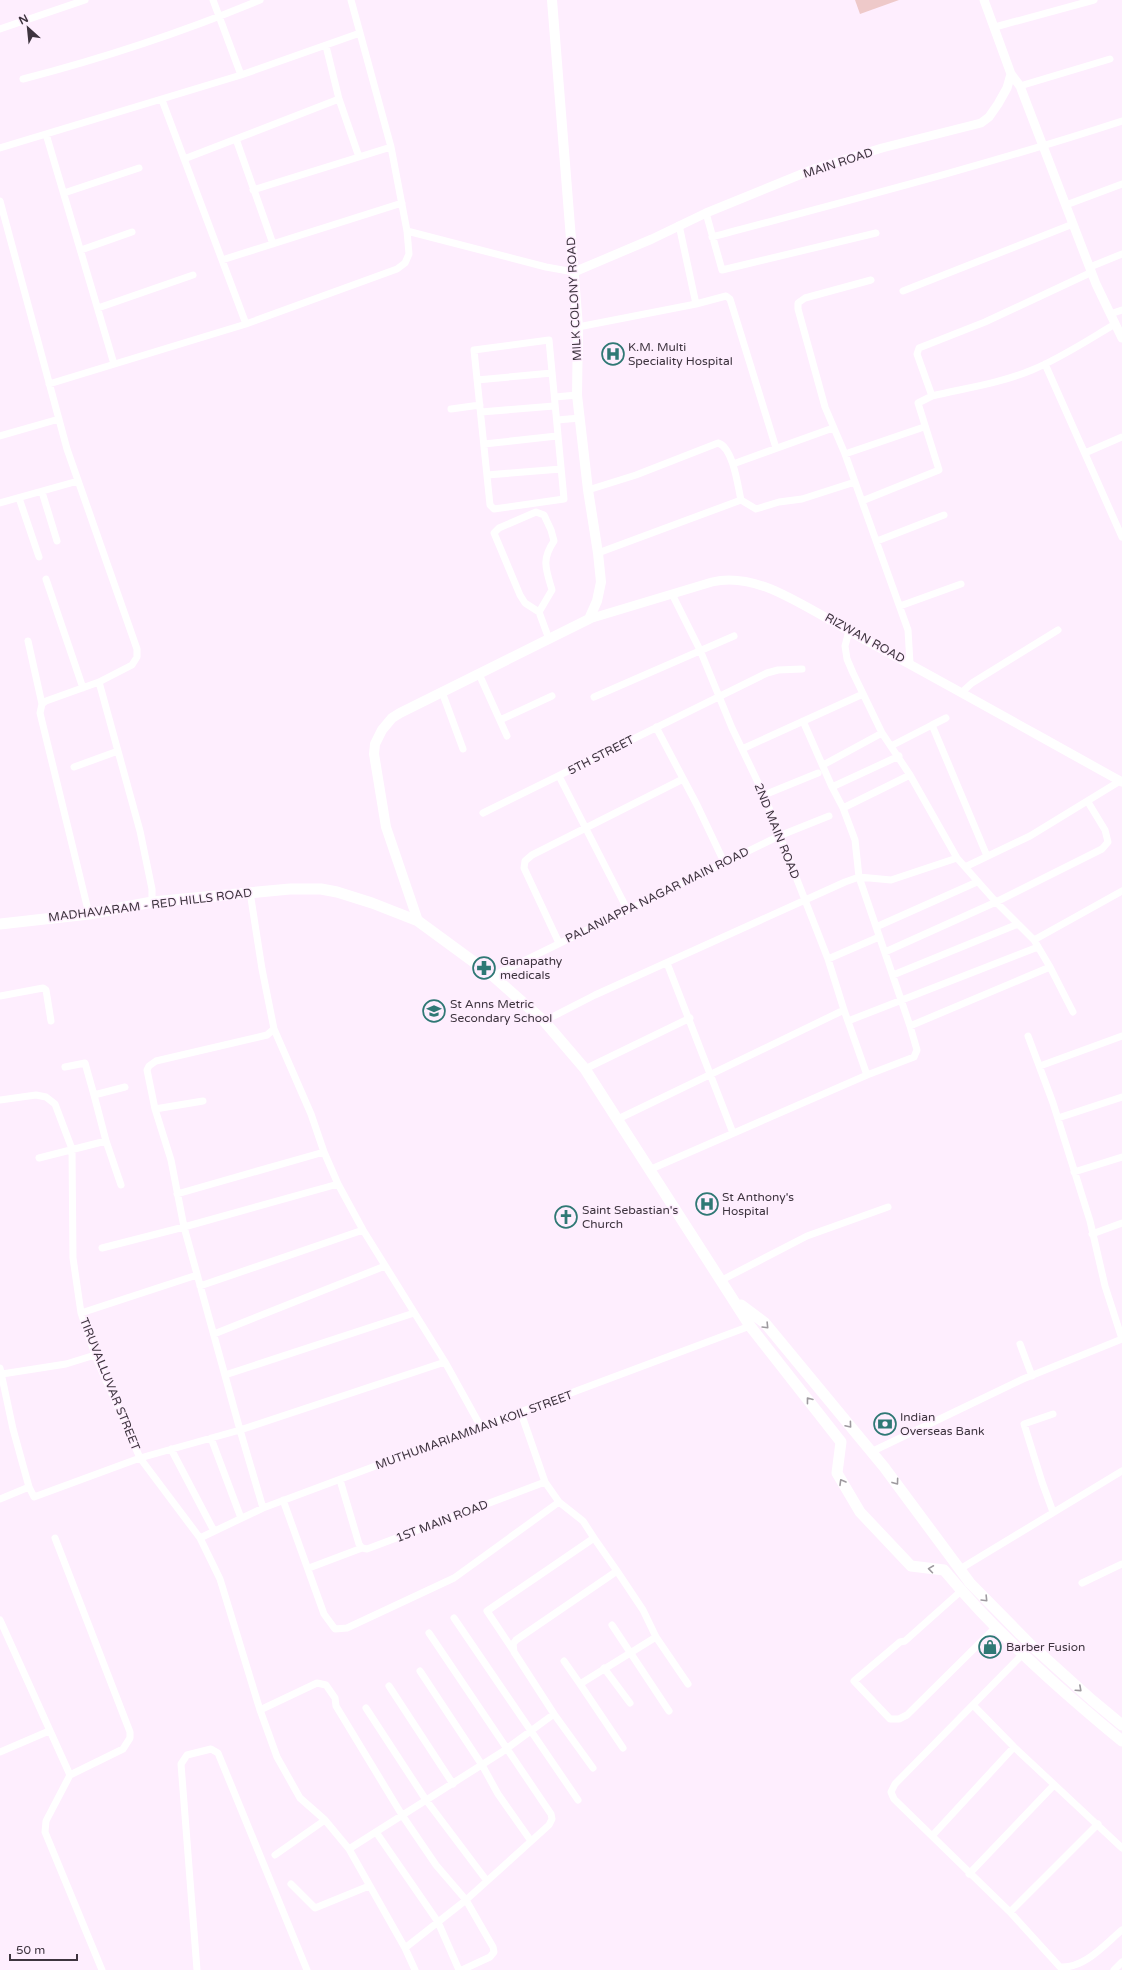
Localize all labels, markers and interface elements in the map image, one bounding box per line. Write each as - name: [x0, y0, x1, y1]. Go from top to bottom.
- north arrow: [8, 8, 48, 48]
- text: N: [17, 12, 31, 27]
- street label: MAIN ROAD: [801, 145, 875, 181]
- street label: MILK COLONY ROAD: [564, 237, 584, 361]
- place label: K.M. Multi Speciality Hospital: [628, 340, 733, 368]
- hospital icon: K.M. Multi Speciality Hospital: [600, 341, 626, 367]
- street label: RIZWAN ROAD: [822, 610, 908, 666]
- street label: 5TH STREET: [566, 732, 637, 778]
- street label: 2ND MAIN ROAD: [751, 781, 803, 881]
- street label: PALANIAPPA NAGAR MAIN ROAD: [563, 844, 751, 946]
- street label: MADHAVARAM - RED HILLS ROAD: [47, 886, 253, 924]
- place label: Ganapathy medicals: [500, 954, 563, 982]
- pharmacy icon: Ganapathy medicals: [471, 955, 497, 981]
- place label: St Anns Metric Secondary School: [450, 997, 552, 1025]
- school or university icon: St Anns Metric Secondary School: [421, 998, 447, 1024]
- place label: St Anthony's Hospital: [722, 1190, 794, 1218]
- hospital icon: St Anthony's Hospital: [694, 1191, 720, 1217]
- place label: Saint Sebastian's Church: [582, 1203, 678, 1231]
- church icon: Saint Sebastian's Church: [553, 1204, 579, 1230]
- street label: TIRUVALLUVAR STREET: [77, 1316, 143, 1453]
- one-way arrow: [761, 1321, 769, 1329]
- street label: MUTHUMARIAMMAN KOIL STREET: [373, 1387, 575, 1472]
- one-way arrow: [806, 1398, 813, 1405]
- place label: Indian Overseas Bank: [900, 1410, 985, 1438]
- bank icon: Indian Overseas Bank: [872, 1411, 898, 1437]
- one-way arrow: [845, 1421, 852, 1428]
- one-way arrow: [891, 1478, 898, 1485]
- one-way arrow: [840, 1479, 847, 1486]
- street label: 1ST MAIN ROAD: [394, 1497, 490, 1545]
- one-way arrow: [928, 1565, 935, 1574]
- one-way arrow: [981, 1594, 988, 1602]
- shop icon: Barber Fusion: [977, 1634, 1003, 1660]
- place label: Barber Fusion: [1006, 1640, 1085, 1654]
- one-way arrow: [1074, 1684, 1082, 1692]
- scale bar: [10, 1936, 77, 1962]
- text: 50 m: [16, 1943, 45, 1957]

